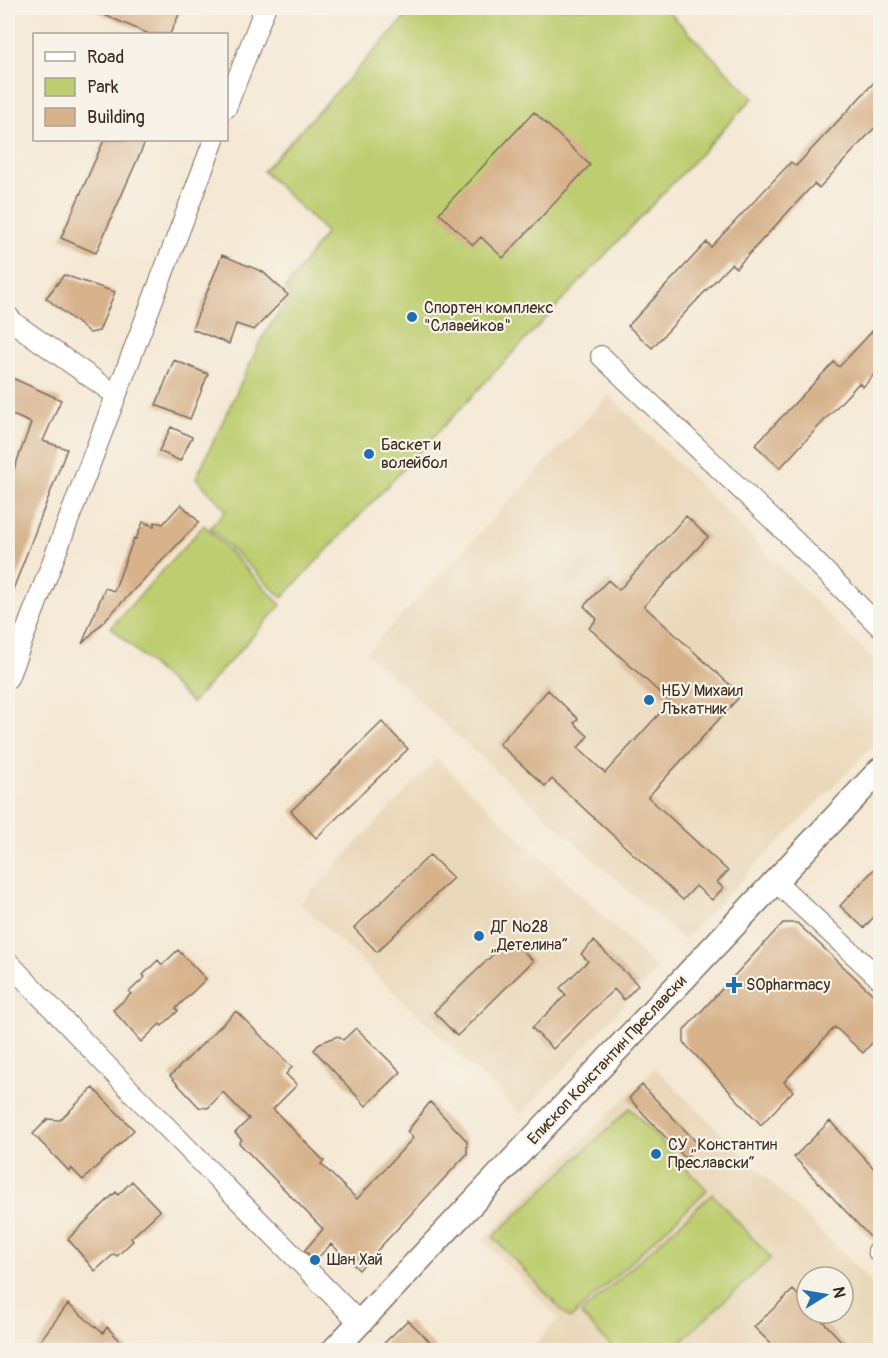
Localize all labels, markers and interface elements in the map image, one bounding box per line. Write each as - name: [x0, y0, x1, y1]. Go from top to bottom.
- legend: [33, 33, 228, 141]
- text: Road: [87, 46, 124, 69]
- text: Park: [87, 76, 119, 99]
- text: Building: [87, 106, 145, 129]
- place label: Спортен комплекс "Славейков": [424, 298, 554, 336]
- marker: Спортен комплекс "Славейков": [405, 310, 419, 324]
- place label: Баскет и волейбол: [381, 435, 448, 473]
- marker: Баскет и волейбол: [362, 447, 376, 461]
- place label: НБУ Михаил Лъкатник: [660, 681, 743, 719]
- marker: НБУ Михаил Лъкатник: [642, 693, 656, 707]
- place label: ДГ №28 „Детелина“: [490, 917, 568, 955]
- marker: ДГ №28 „Детелина“: [472, 929, 486, 943]
- street label: Епископ Константин Преславски: [523, 971, 691, 1149]
- place label: SOpharmacy: [746, 975, 830, 995]
- marker: SOpharmacy: [727, 978, 741, 992]
- place label: СУ „Константин Преславски“: [668, 1135, 777, 1173]
- marker: СУ „Константин Преславски“: [649, 1147, 663, 1161]
- place label: Шан Хай: [327, 1250, 383, 1270]
- marker: Шан Хай: [308, 1253, 322, 1267]
- north arrow: [795, 1265, 855, 1325]
- text: N: [828, 1285, 850, 1300]

